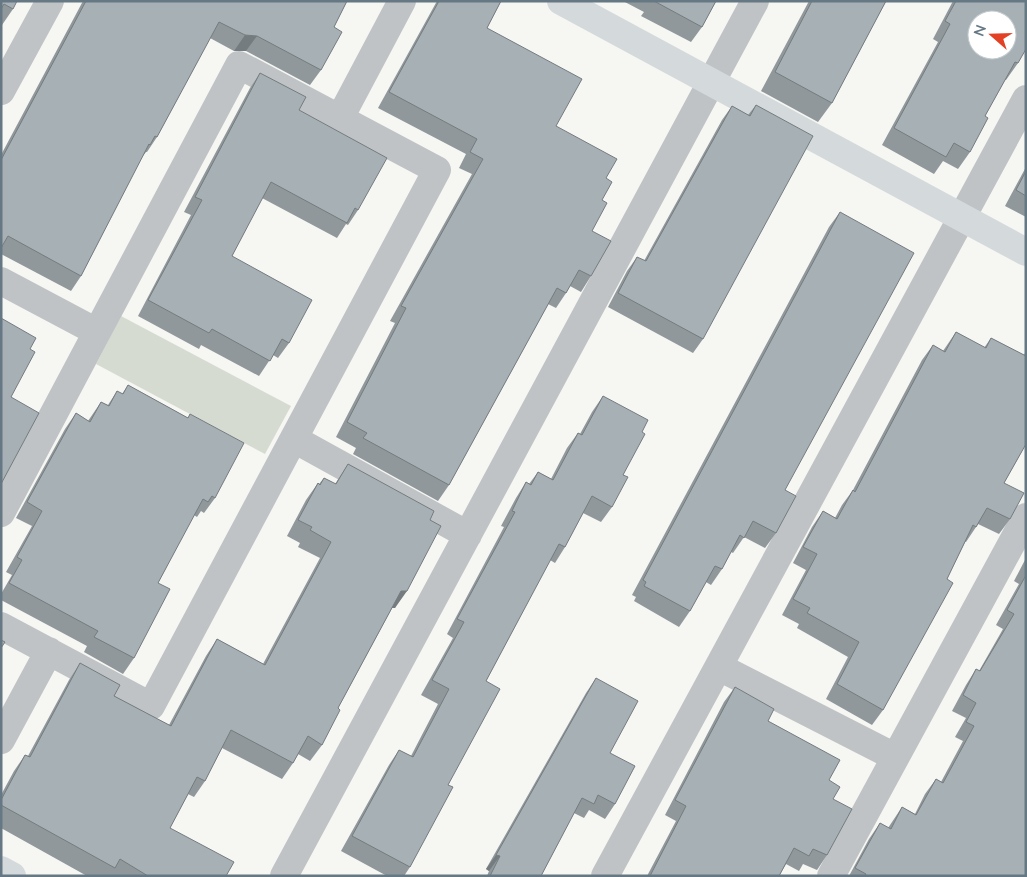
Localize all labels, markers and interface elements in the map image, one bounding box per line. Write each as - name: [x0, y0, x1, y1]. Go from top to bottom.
- north arrow: [967, 10, 1017, 60]
- text: N: [969, 22, 989, 38]

